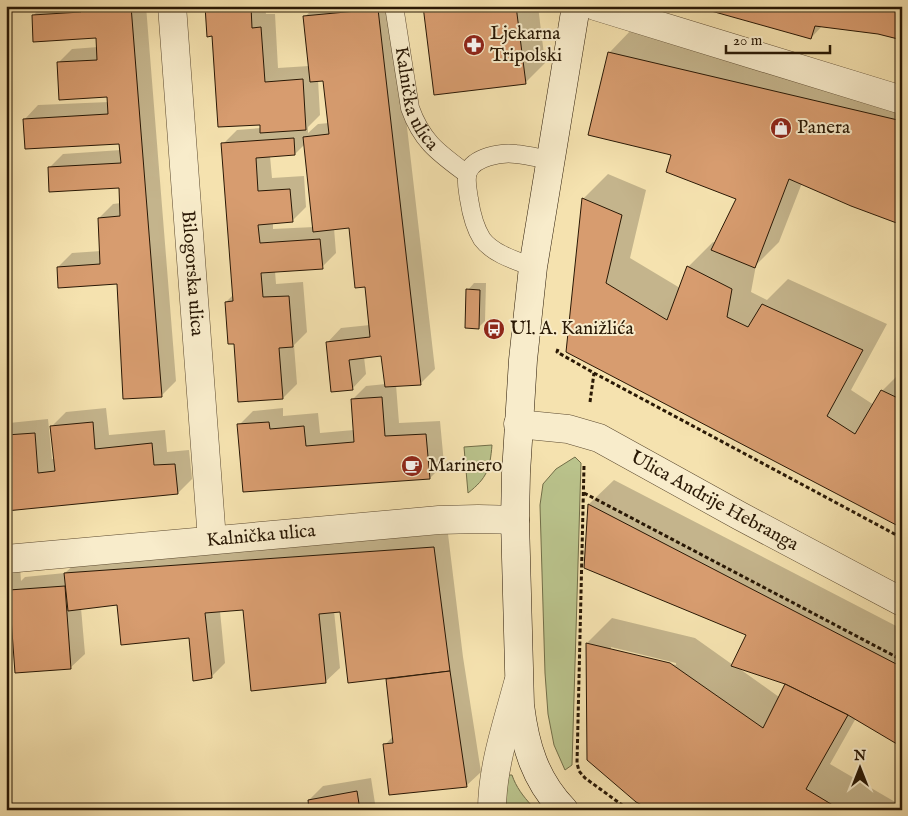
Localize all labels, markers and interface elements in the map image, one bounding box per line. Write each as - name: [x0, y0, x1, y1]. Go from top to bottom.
- place label: Ljekarna Tripolski: [490, 22, 562, 68]
- scale bar: [726, 22, 829, 54]
- text: 20 m: [733, 31, 763, 50]
- pharmacy icon: Ljekarna Tripolski: [462, 33, 486, 57]
- street label: Kalnička ulica: [389, 45, 444, 157]
- shop icon: Panera: [769, 116, 793, 140]
- place label: Panera: [797, 116, 851, 140]
- street label: Bilogorska ulica: [175, 209, 209, 338]
- bus stop icon: Ul. A. Kanižlića: [482, 317, 506, 341]
- place label: Ul. A. Kanižlića: [510, 317, 634, 341]
- street label: Ulica Andrije Hebranga: [626, 446, 803, 557]
- cafe icon: Marinero: [400, 454, 424, 478]
- place label: Marinero: [428, 454, 502, 478]
- street label: Kalnička ulica: [205, 519, 317, 553]
- north arrow: [836, 744, 886, 794]
- text: N: [853, 747, 866, 765]

